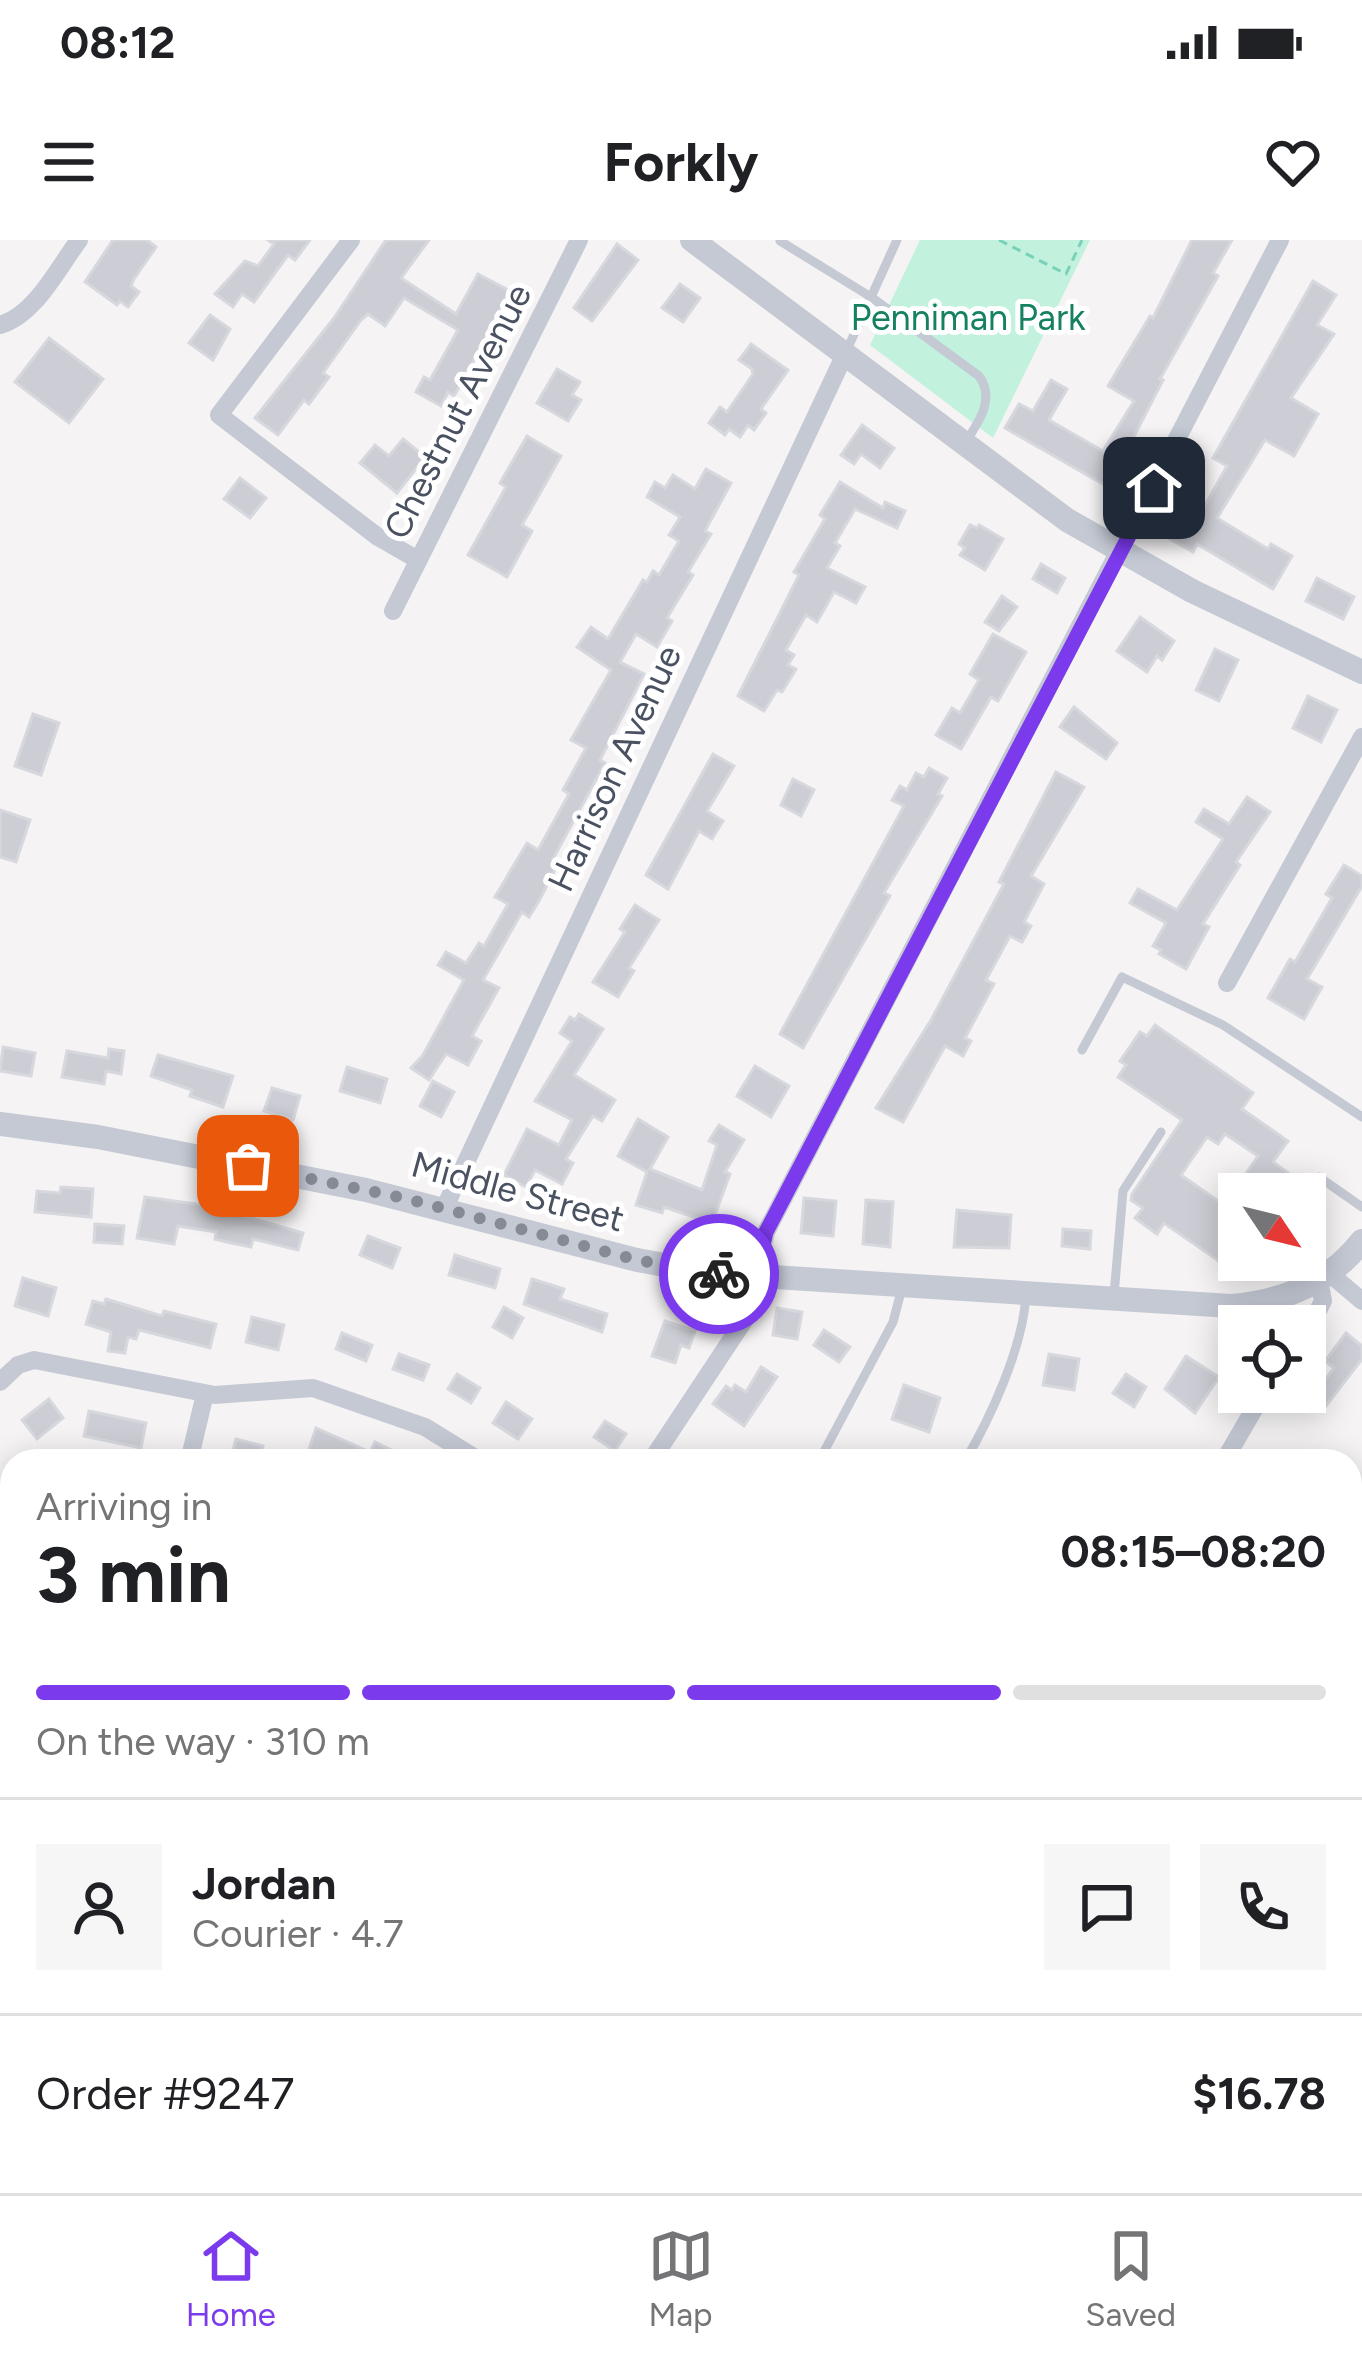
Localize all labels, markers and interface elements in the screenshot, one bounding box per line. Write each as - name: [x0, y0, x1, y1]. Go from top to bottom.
- text: 08:12: [60, 15, 175, 69]
- icon: menu: [36, 129, 102, 195]
- icon: heart: [1260, 129, 1326, 195]
- text: Forkly: [604, 130, 758, 195]
- street label: Chestnut Avenue: [375, 276, 540, 546]
- park label: Penniman Park: [850, 296, 1086, 339]
- pin: [1103, 437, 1205, 539]
- icon: home: [1121, 455, 1187, 521]
- street label: Harrison Avenue: [539, 638, 690, 898]
- pin: [197, 1115, 299, 1217]
- icon: bag: [215, 1133, 281, 1199]
- street label: Middle Street: [407, 1142, 629, 1240]
- north arrow: [1218, 1173, 1326, 1281]
- map controls: [1218, 1173, 1326, 1413]
- courier: [659, 1214, 779, 1334]
- icon: bike: [686, 1241, 752, 1307]
- button: locate: [1218, 1305, 1326, 1413]
- text: Arriving in: [36, 1483, 212, 1530]
- text: 08:15–08:20: [1060, 1524, 1326, 1578]
- text: 3 min: [36, 1528, 231, 1622]
- text: On the way · 310 m: [36, 1718, 370, 1765]
- button: person: [36, 1844, 162, 1970]
- button: chat: [1044, 1844, 1170, 1970]
- button: phone: [1200, 1844, 1326, 1970]
- text: Jordan: [192, 1856, 336, 1910]
- text: Courier · 4.7: [192, 1910, 404, 1957]
- text: Order #9247: [36, 2066, 294, 2120]
- text: $16.78: [1192, 2066, 1326, 2120]
- tab: Home: [186, 2223, 276, 2334]
- tab: Map: [648, 2223, 714, 2334]
- tab: Saved: [1085, 2223, 1176, 2334]

